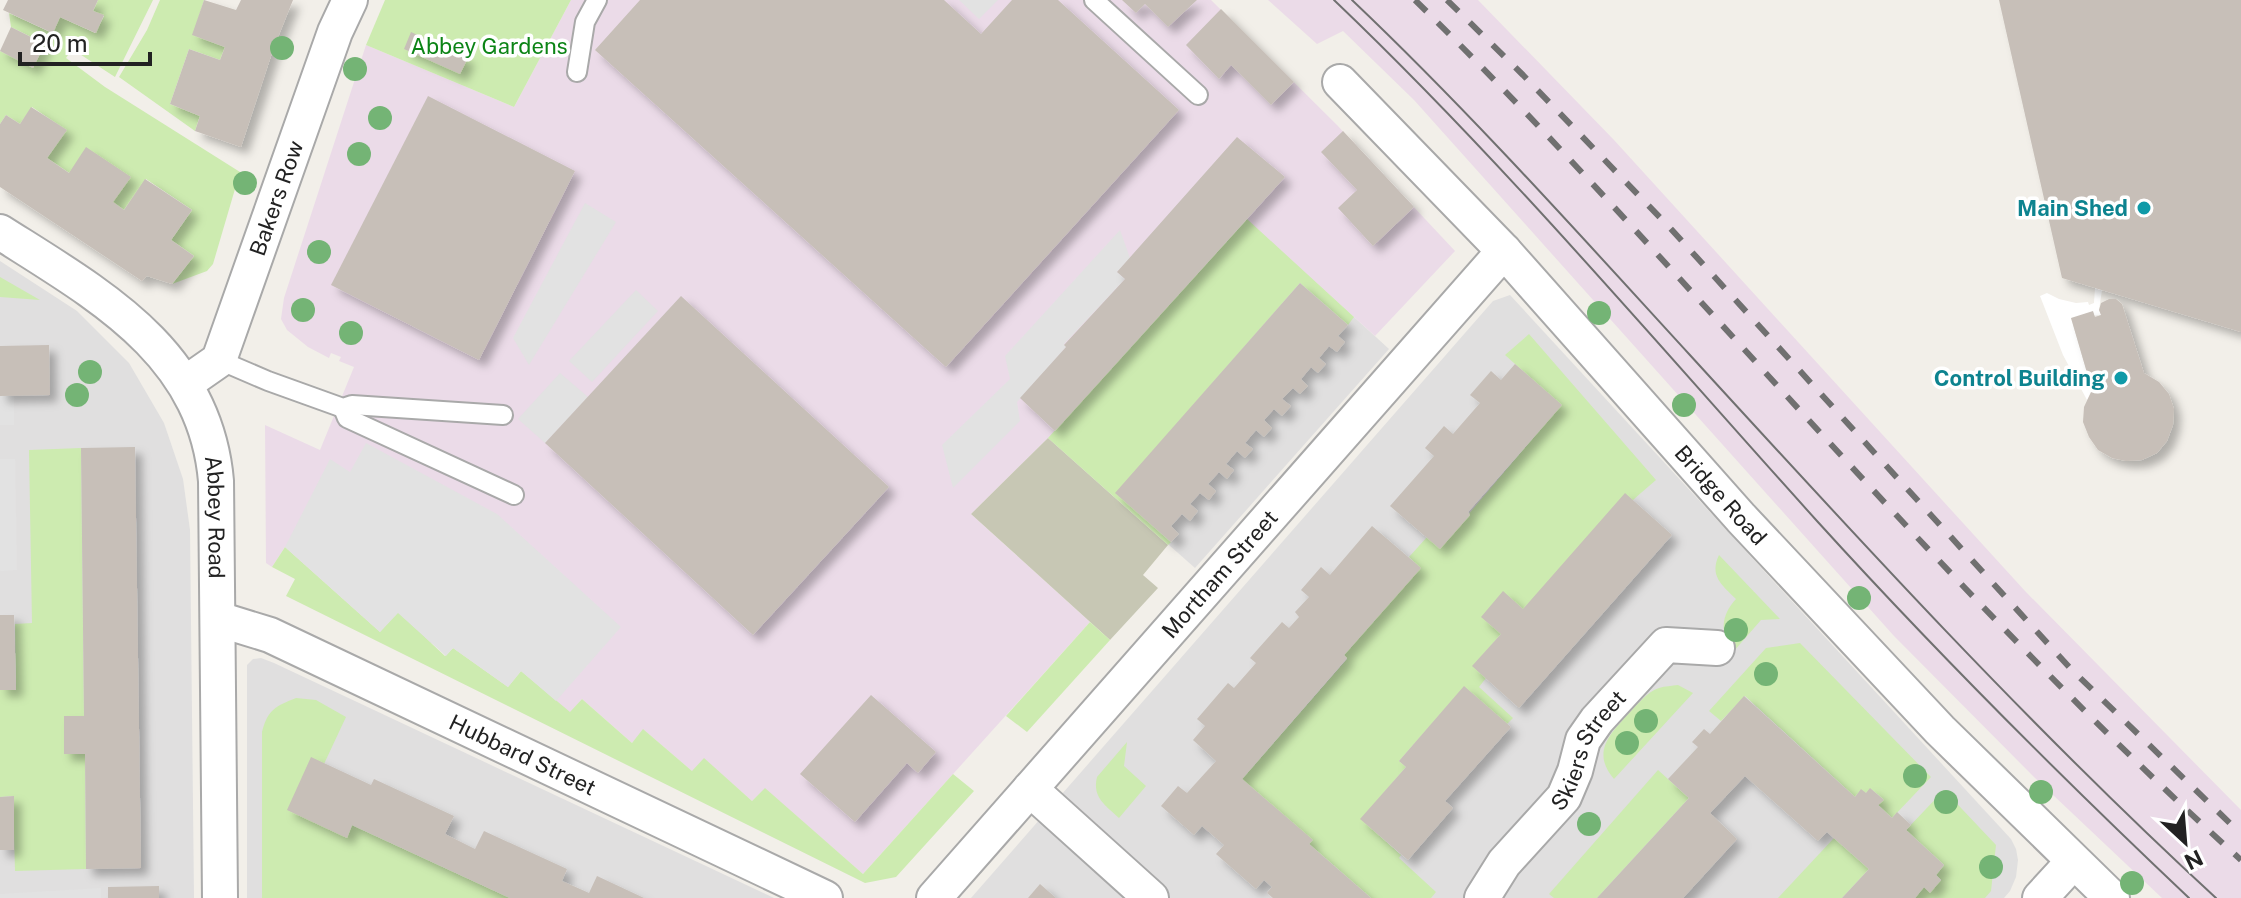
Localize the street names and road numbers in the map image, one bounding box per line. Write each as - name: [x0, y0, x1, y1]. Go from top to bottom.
- street label: Bakers Row: [244, 137, 309, 259]
- street label: Bridge Road: [1670, 440, 1772, 550]
- street label: Abbey Road: [200, 453, 230, 579]
- street label: Mortham Street: [1156, 504, 1283, 643]
- street label: Skiers Street: [1545, 685, 1631, 816]
- street label: Hubbard Street: [445, 709, 600, 801]

